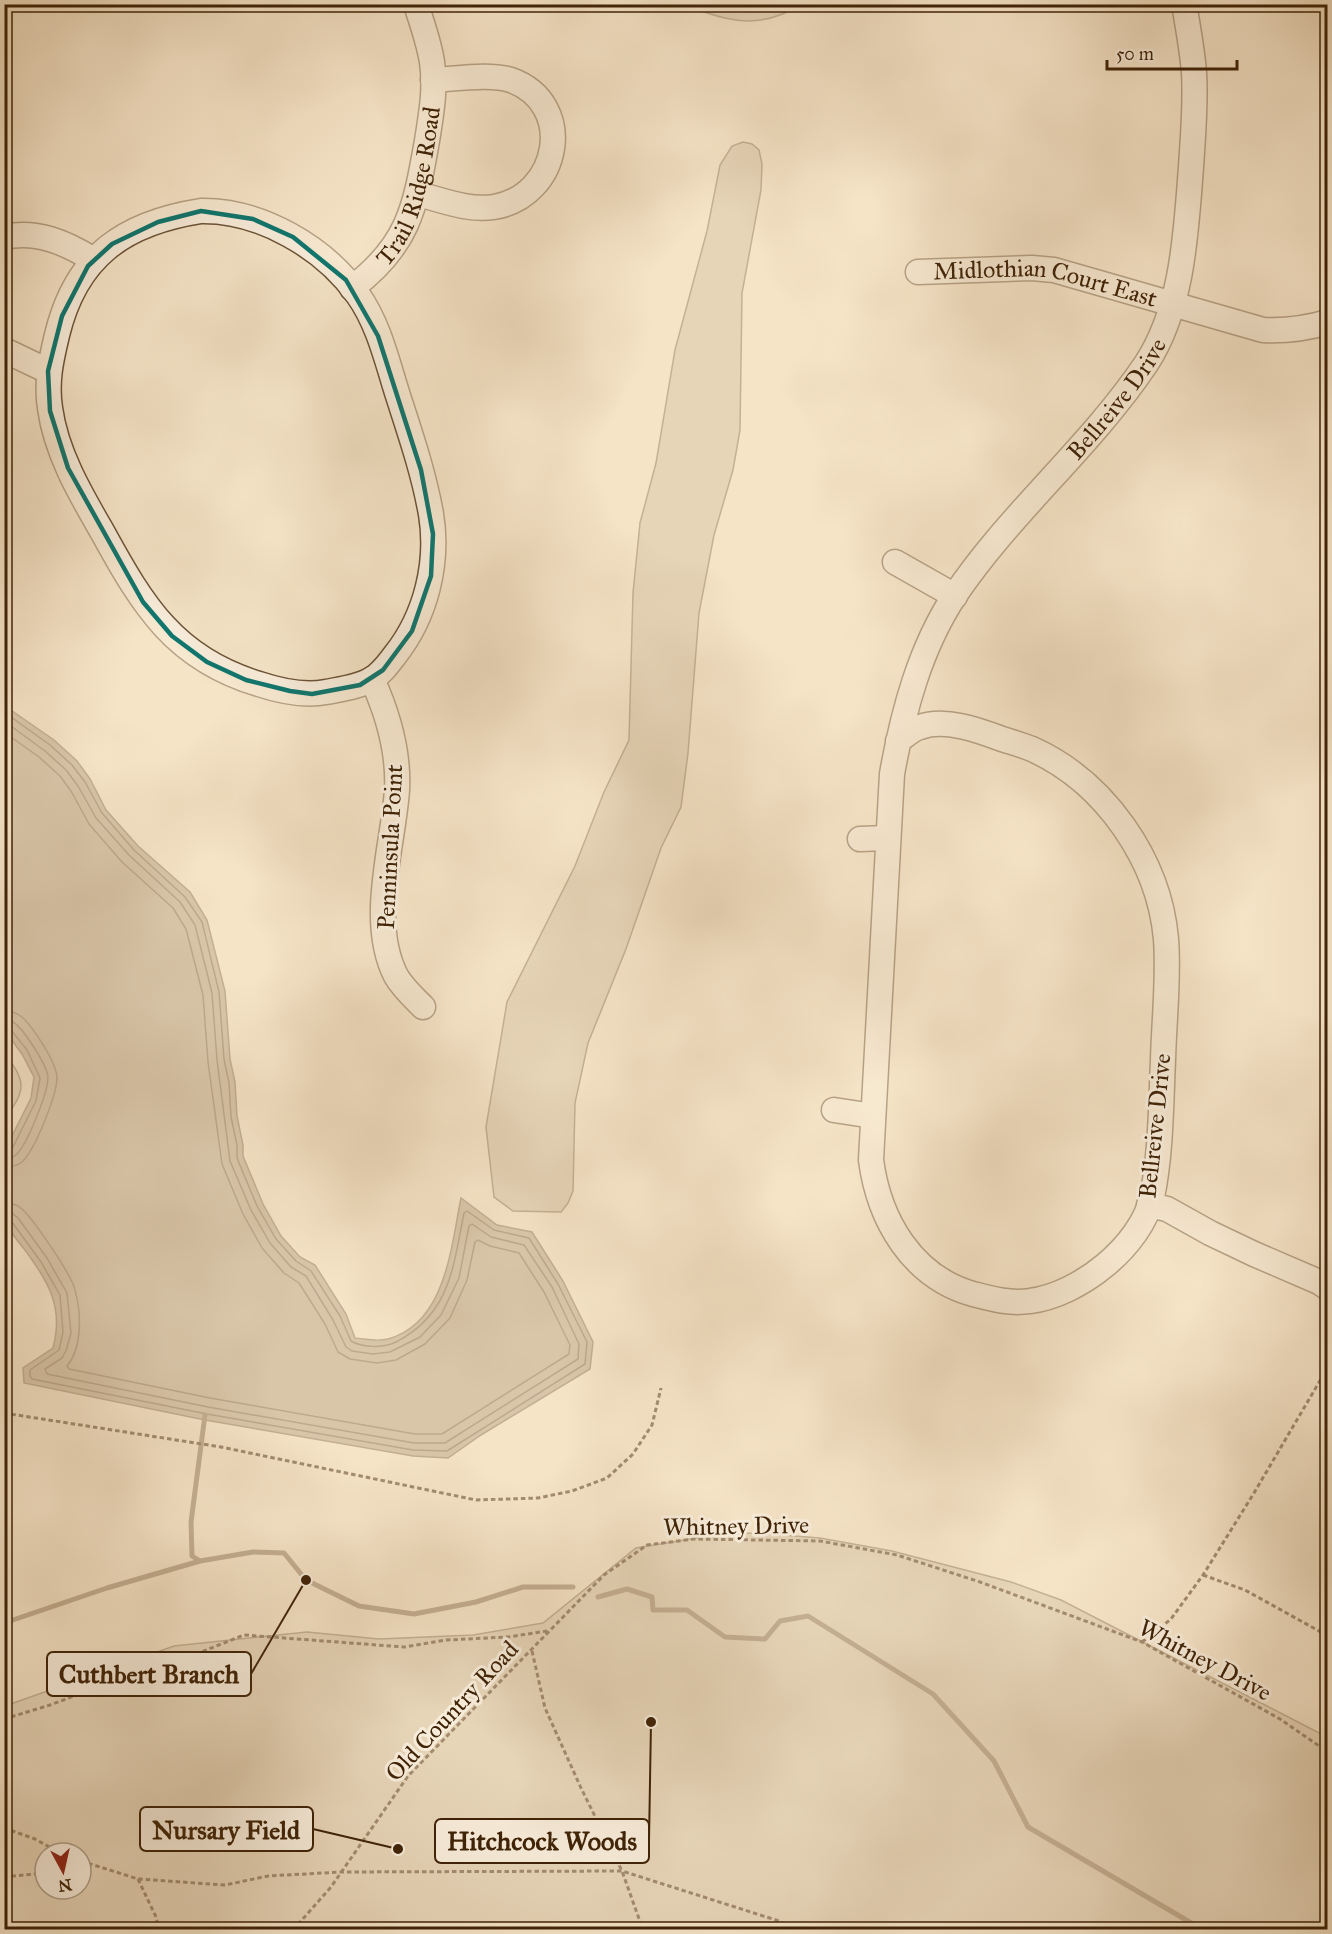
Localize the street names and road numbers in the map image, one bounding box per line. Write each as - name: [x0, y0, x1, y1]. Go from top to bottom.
- street label: Trail Ridge Road: [370, 105, 447, 272]
- street label: Midlothian Court East: [933, 253, 1161, 314]
- street label: Bellreive Drive: [1061, 333, 1173, 466]
- street label: Penninsula Point: [371, 763, 409, 930]
- street label: Bellreive Drive: [1132, 1052, 1178, 1200]
- street label: Whitney Drive: [663, 1510, 809, 1542]
- street label: Whitney Drive: [1133, 1612, 1277, 1708]
- street label: Old Country Road: [379, 1634, 525, 1788]

